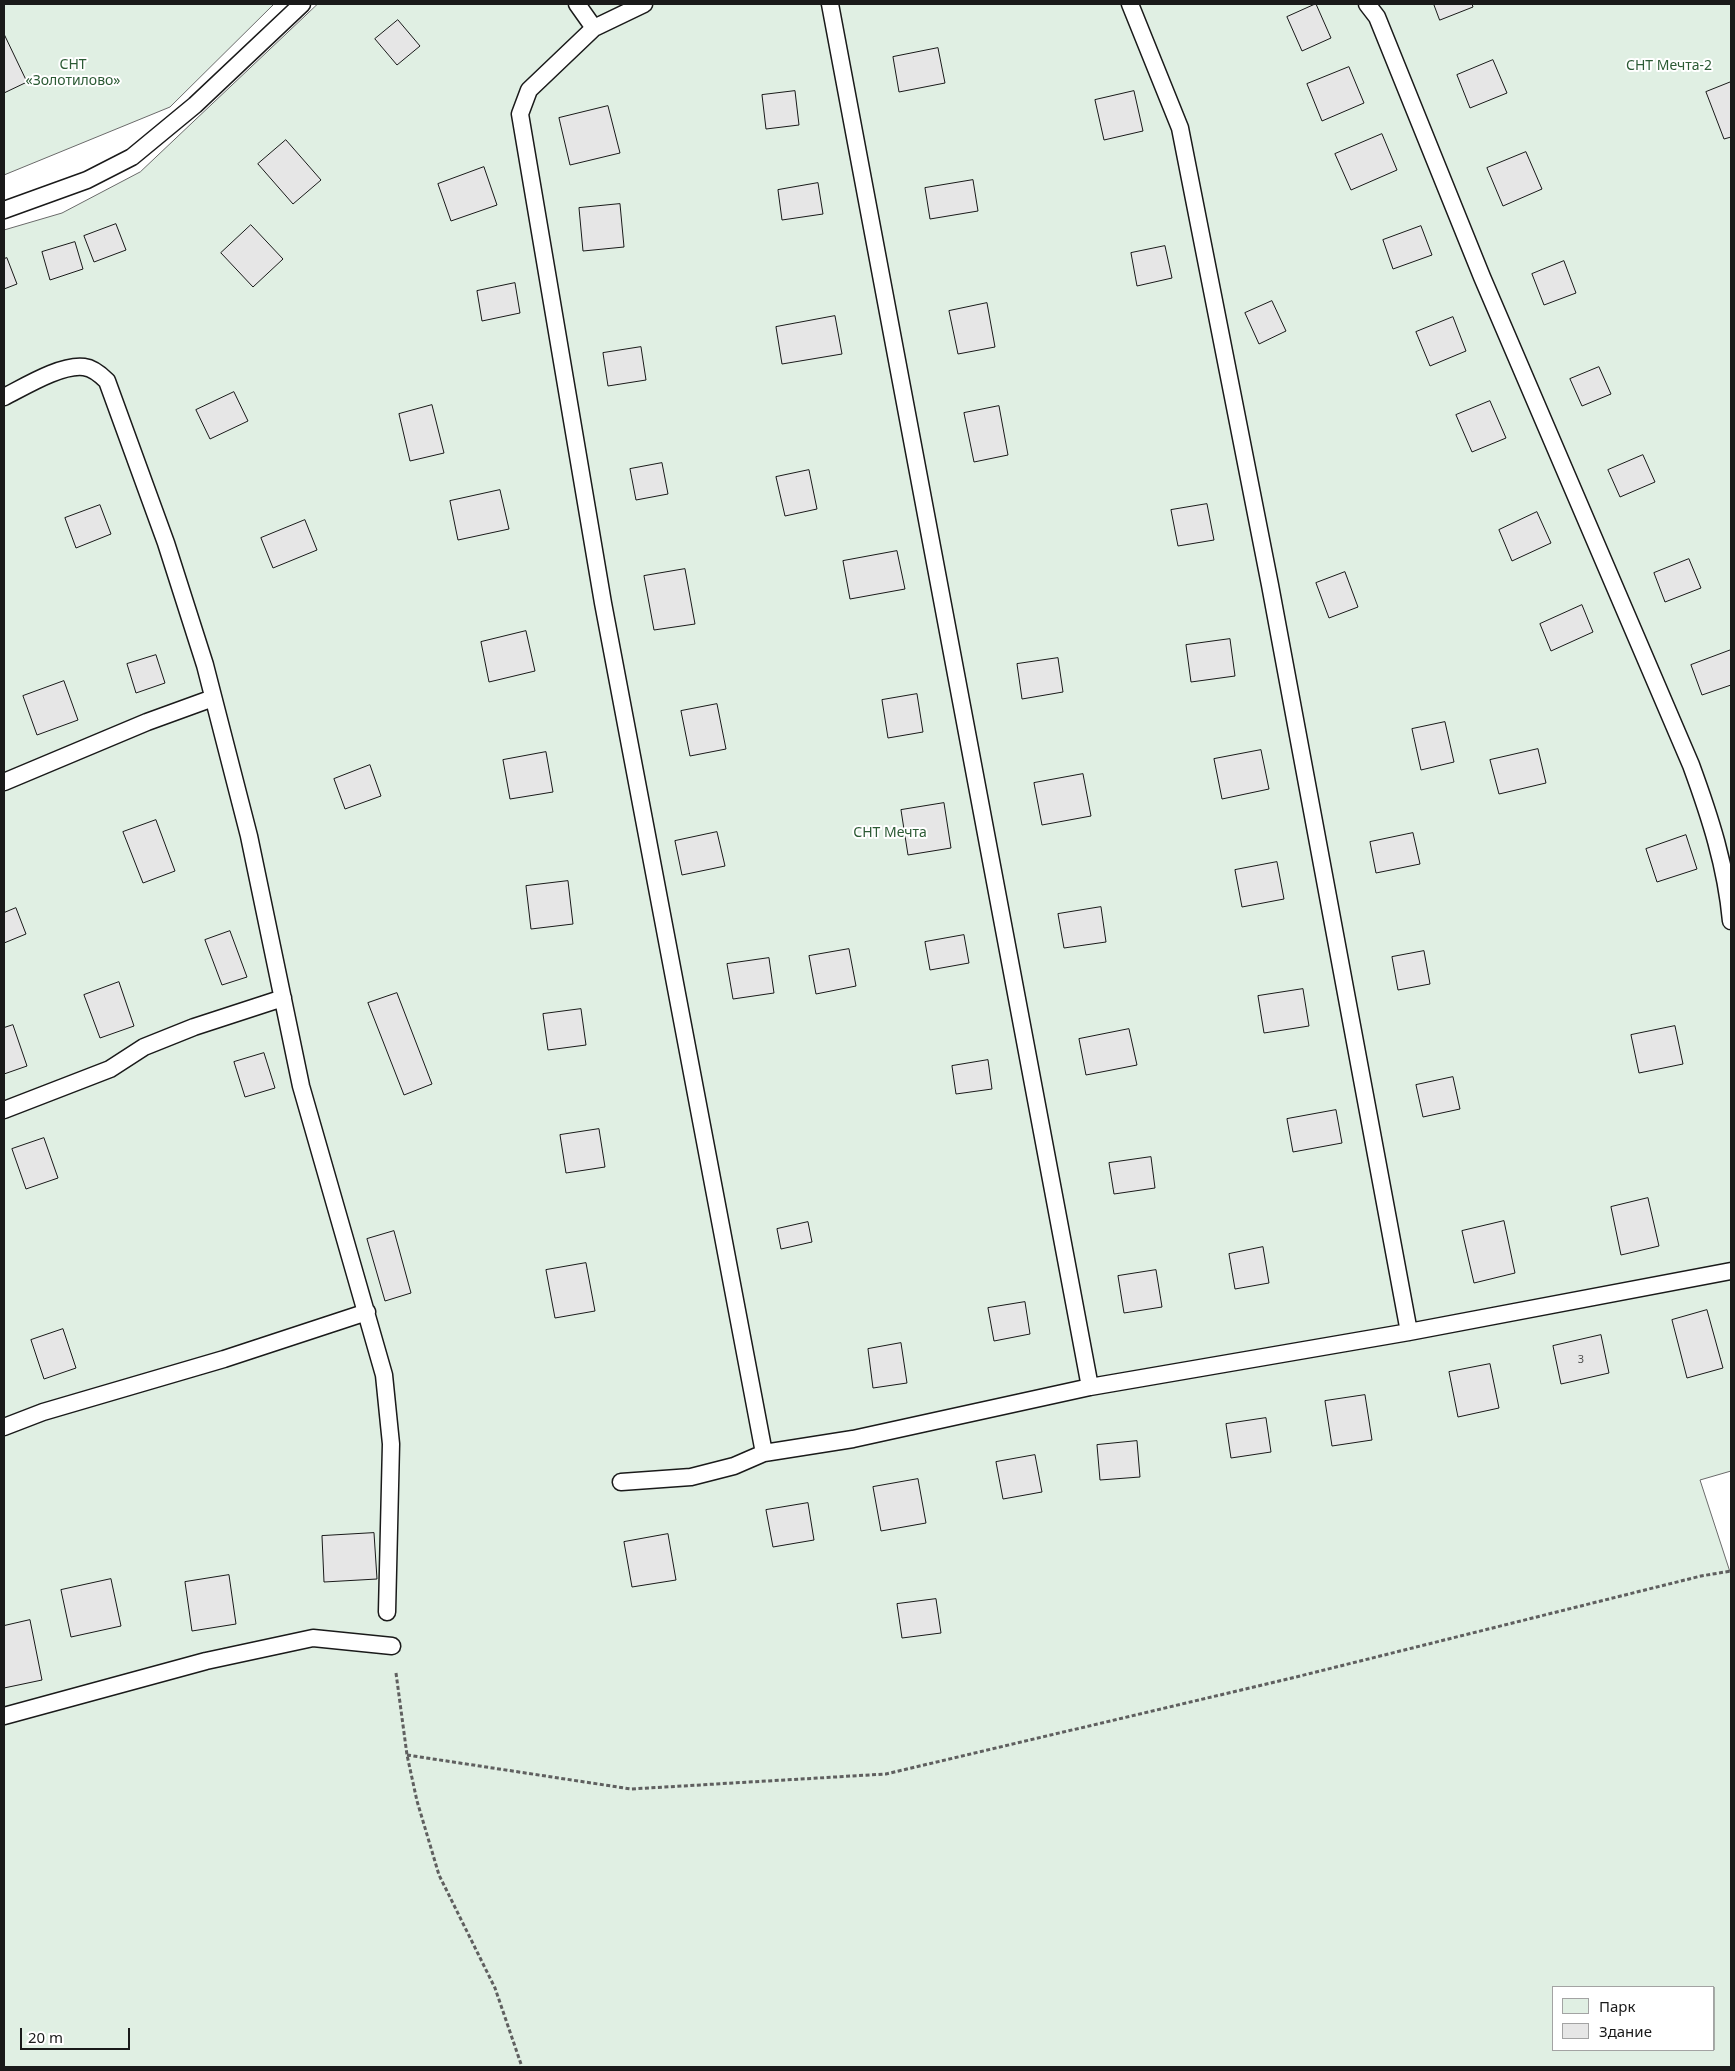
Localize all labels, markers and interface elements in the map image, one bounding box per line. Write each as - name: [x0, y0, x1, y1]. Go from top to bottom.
- park label: СНТ «Золотилово»: [26, 57, 120, 90]
- park label: СНТ Мечта-2: [1626, 58, 1712, 74]
- park label: СНТ Мечта: [853, 825, 927, 841]
- house number: 3: [1578, 1353, 1584, 1367]
- legend: [1552, 1986, 1715, 2051]
- text: Парк: [1599, 1996, 1635, 2016]
- scale bar: [22, 2018, 132, 2050]
- text: Здание: [1599, 2021, 1652, 2041]
- text: 20 m: [28, 2027, 63, 2047]

